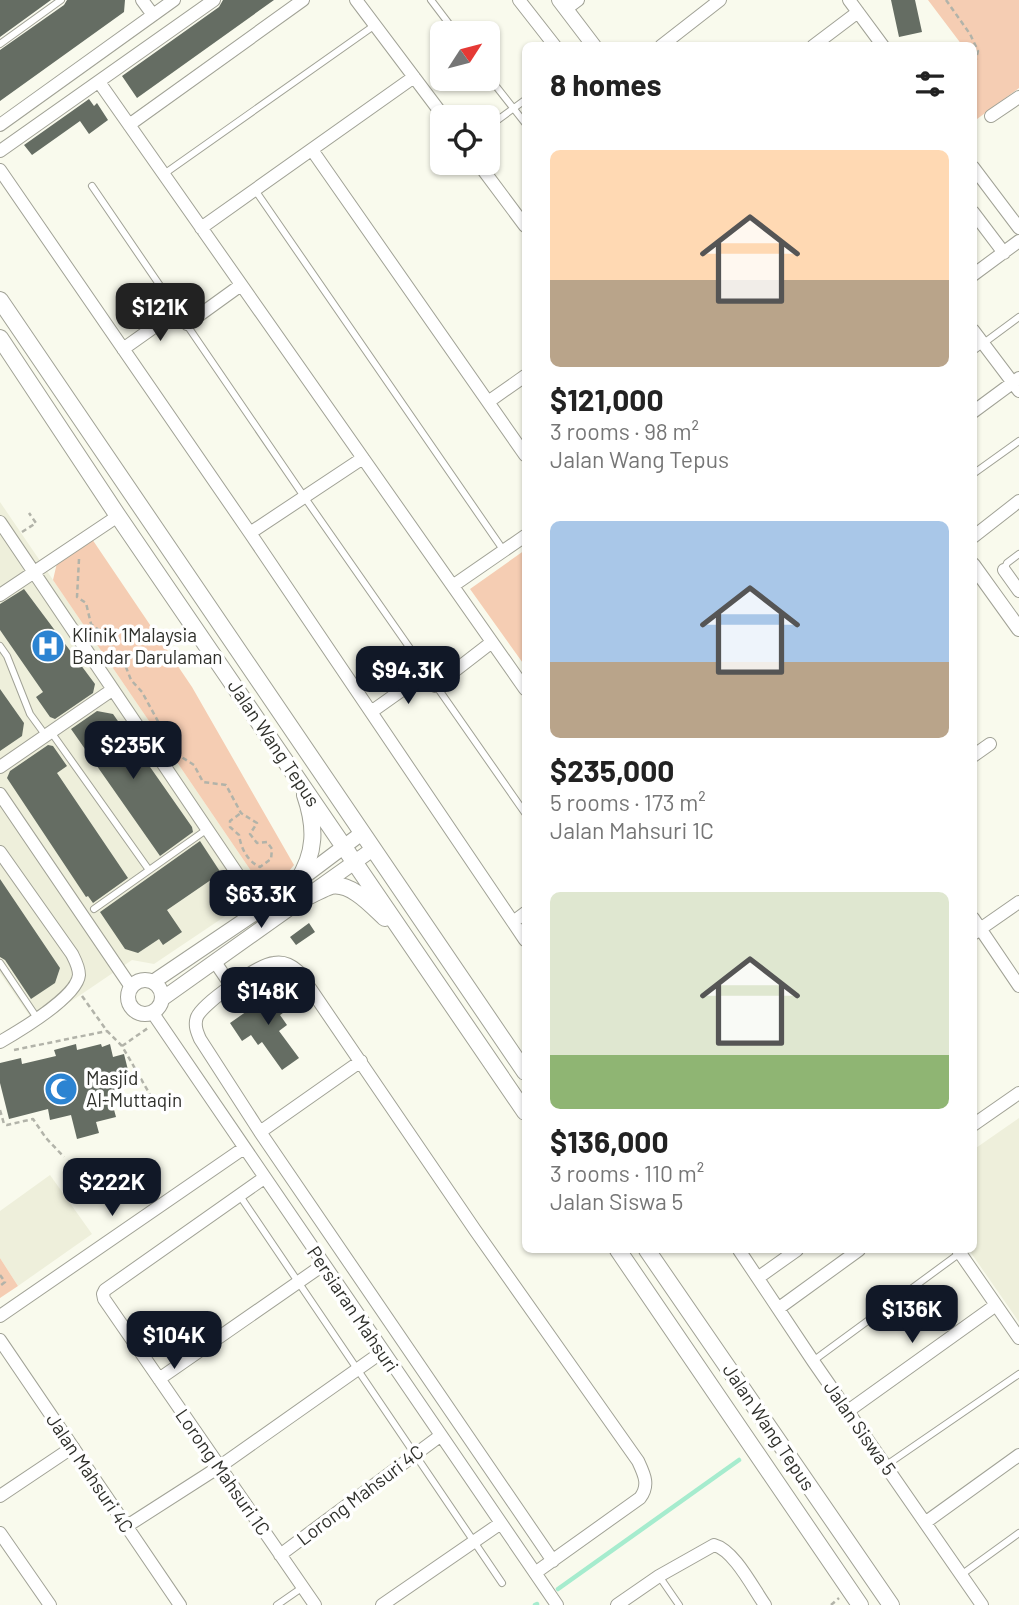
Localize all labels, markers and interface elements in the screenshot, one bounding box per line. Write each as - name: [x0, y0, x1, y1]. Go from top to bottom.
- north arrow: [430, 21, 500, 91]
- map controls: [430, 21, 500, 175]
- icon: filters: [911, 65, 949, 103]
- text: 8 homes: [550, 66, 661, 102]
- button: locate: [430, 105, 500, 175]
- icon: home: [687, 196, 813, 322]
- pin: $121K: [111, 284, 209, 343]
- text: $121K: [132, 292, 188, 320]
- text: $121,000: [550, 381, 664, 417]
- text: 3 rooms · 98 m²: [550, 417, 699, 445]
- text: Jalan Wang Tepus: [550, 445, 729, 473]
- icon: home: [687, 567, 813, 693]
- place label: Klinik 1Malaysia Bandar Darulaman: [72, 623, 223, 668]
- hospital icon: Klinik 1Malaysia Bandar Darulaman: [29, 627, 67, 665]
- pin: $94.3K: [351, 646, 465, 706]
- text: $94.3K: [372, 655, 444, 683]
- street label: Jalan Wang Tepus: [224, 675, 325, 810]
- pin: $235K: [84, 722, 182, 781]
- text: $235K: [101, 730, 165, 758]
- text: $235,000: [550, 752, 674, 788]
- text: 5 rooms · 173 m²: [550, 788, 706, 816]
- text: Jalan Mahsuri 1C: [550, 816, 714, 844]
- pin: $63.3K: [204, 870, 318, 930]
- text: $63.3K: [226, 879, 296, 907]
- icon: home: [687, 938, 813, 1064]
- pin: $148K: [219, 968, 317, 1027]
- text: $148K: [237, 976, 299, 1004]
- place label: Masjid Al-Muttaqin: [86, 1066, 182, 1111]
- mosque icon: Masjid Al-Muttaqin: [42, 1070, 80, 1108]
- text: $136,000: [550, 1123, 669, 1159]
- pin: $222K: [63, 1158, 161, 1218]
- text: 3 rooms · 110 m²: [550, 1159, 704, 1187]
- text: $222K: [79, 1167, 145, 1195]
- text: Jalan Siswa 5: [550, 1187, 683, 1215]
- street label: Persiaran Mahsuri: [303, 1241, 404, 1376]
- pin: $136K: [863, 1286, 961, 1345]
- text: $136K: [882, 1294, 942, 1322]
- pin: $104K: [125, 1312, 223, 1371]
- text: $104K: [143, 1320, 205, 1348]
- street label: Jalan Wang Tepus: [719, 1359, 820, 1494]
- street label: Jalan Siswa 5: [819, 1376, 901, 1479]
- street label: Lorong Mahsuri 1C: [171, 1404, 276, 1539]
- street label: Jalan Mahsuri 4C: [42, 1409, 139, 1537]
- street label: Lorong Mahsuri 4C: [292, 1439, 428, 1550]

